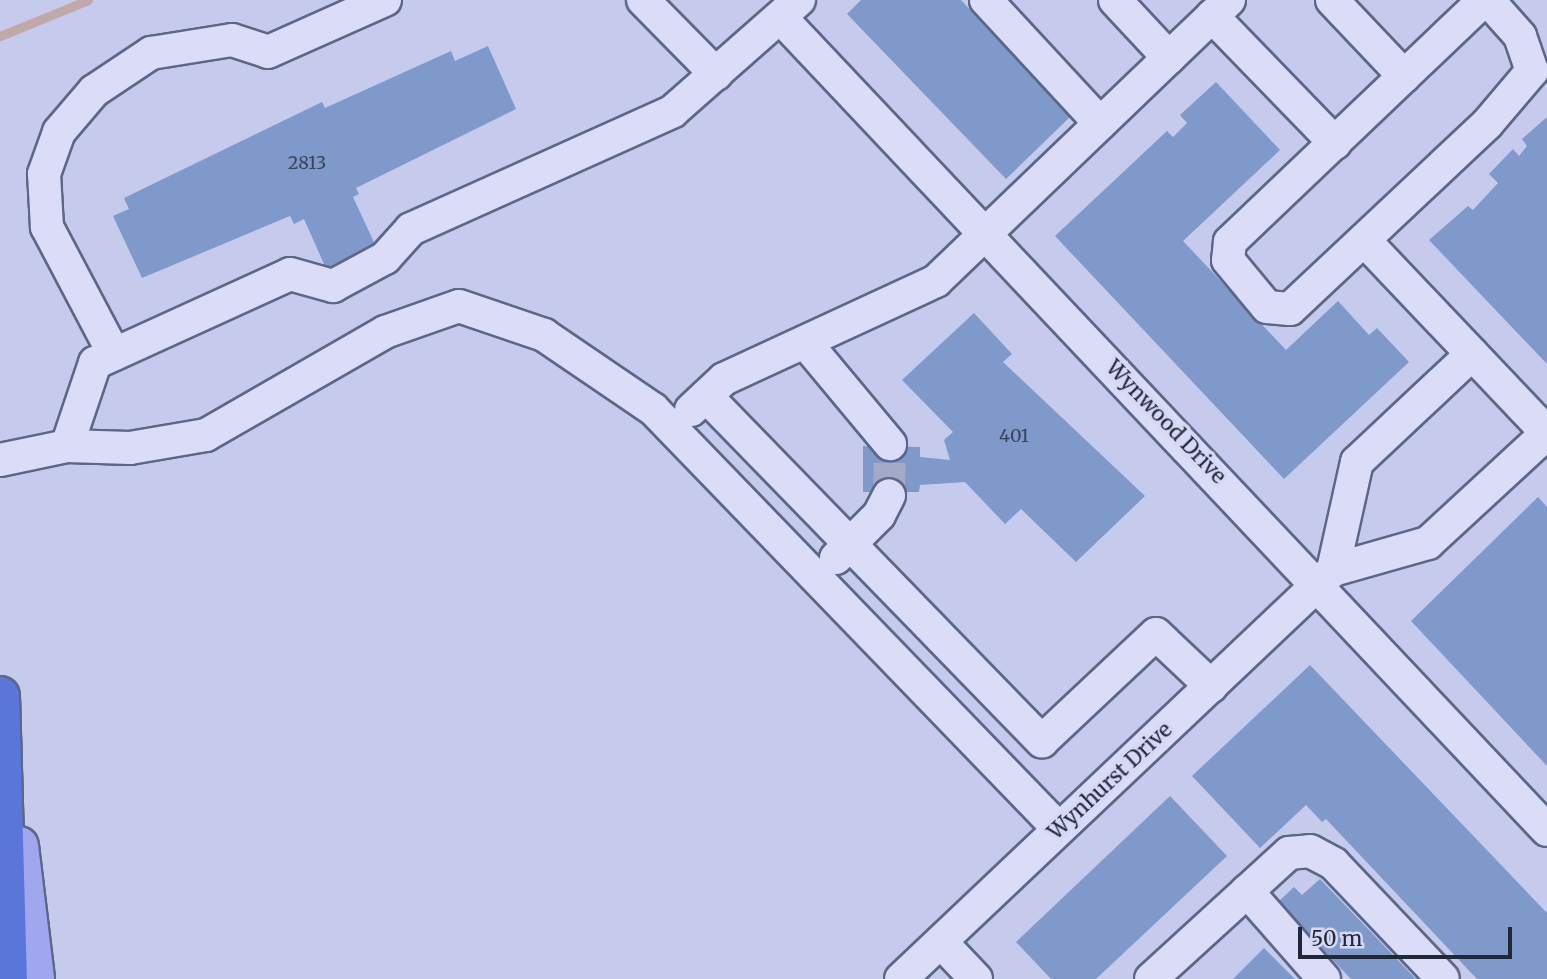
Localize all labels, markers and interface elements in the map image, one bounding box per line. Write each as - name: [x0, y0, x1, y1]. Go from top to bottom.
- house number: 2813: [288, 152, 326, 174]
- street label: Wynwood Drive: [1101, 355, 1231, 489]
- house number: 401: [999, 425, 1029, 447]
- street label: Wynhurst Drive: [1043, 717, 1177, 845]
- scale bar: [1302, 912, 1516, 956]
- text: 50 m: [1311, 925, 1362, 952]

